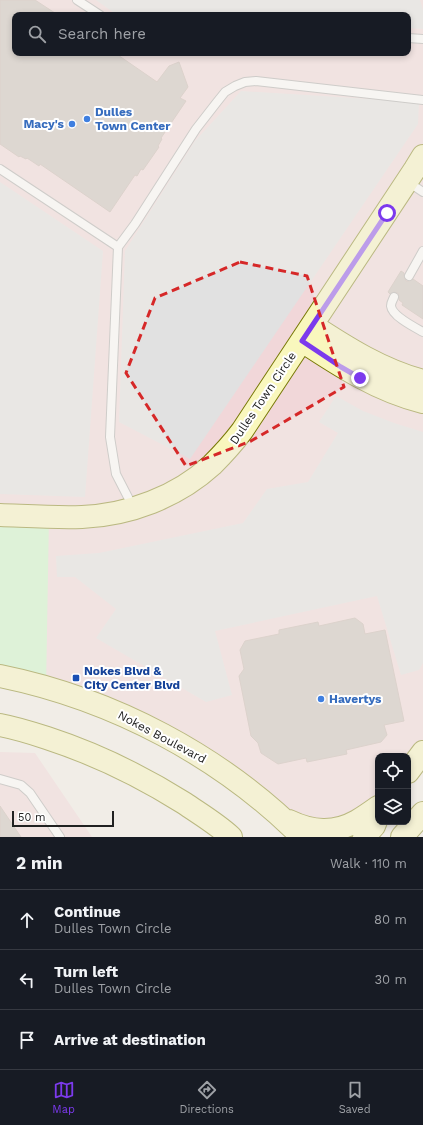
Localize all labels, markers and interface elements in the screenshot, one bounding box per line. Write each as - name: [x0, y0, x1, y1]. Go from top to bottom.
- search box: [12, 12, 411, 56]
- icon: search: [26, 23, 48, 45]
- text: Search here: [58, 25, 146, 43]
- place label: Dulles Town Center: [95, 105, 171, 133]
- marker: Dulles Town Center: [82, 114, 92, 124]
- place label: Macy's: [23, 117, 65, 131]
- marker: Macy's: [67, 119, 77, 129]
- route start: [378, 204, 396, 222]
- street label: Dulles Town Circle: [227, 349, 299, 447]
- route end: [351, 369, 369, 387]
- place label: Nokes Blvd & City Center Blvd: [84, 664, 180, 692]
- marker: Nokes Blvd & City Center Blvd: [71, 673, 81, 683]
- place label: Havertys: [329, 692, 382, 706]
- marker: Havertys: [316, 694, 326, 704]
- street label: Nokes Boulevard: [116, 708, 208, 766]
- map controls: [375, 753, 411, 825]
- button: locate: [375, 753, 411, 789]
- button: layers: [375, 789, 411, 825]
- scale bar: [12, 809, 114, 828]
- text: 50 m: [18, 811, 45, 824]
- text: 2 min: [16, 853, 62, 873]
- text: Walk · 110 m: [330, 856, 407, 871]
- text: Continue: [54, 903, 121, 921]
- icon: ahead: [16, 909, 38, 931]
- text: 80 m: [374, 912, 407, 927]
- text: Dulles Town Circle: [54, 921, 171, 936]
- text: Turn left: [54, 963, 118, 981]
- icon: left: [16, 969, 38, 991]
- text: 30 m: [375, 972, 407, 987]
- text: Dulles Town Circle: [54, 981, 171, 996]
- icon: arrive: [16, 1029, 38, 1051]
- text: Arrive at destination: [54, 1031, 206, 1049]
- tab: Map: [52, 1079, 75, 1116]
- tab: Directions: [180, 1079, 234, 1116]
- tab: Saved: [339, 1079, 371, 1116]

